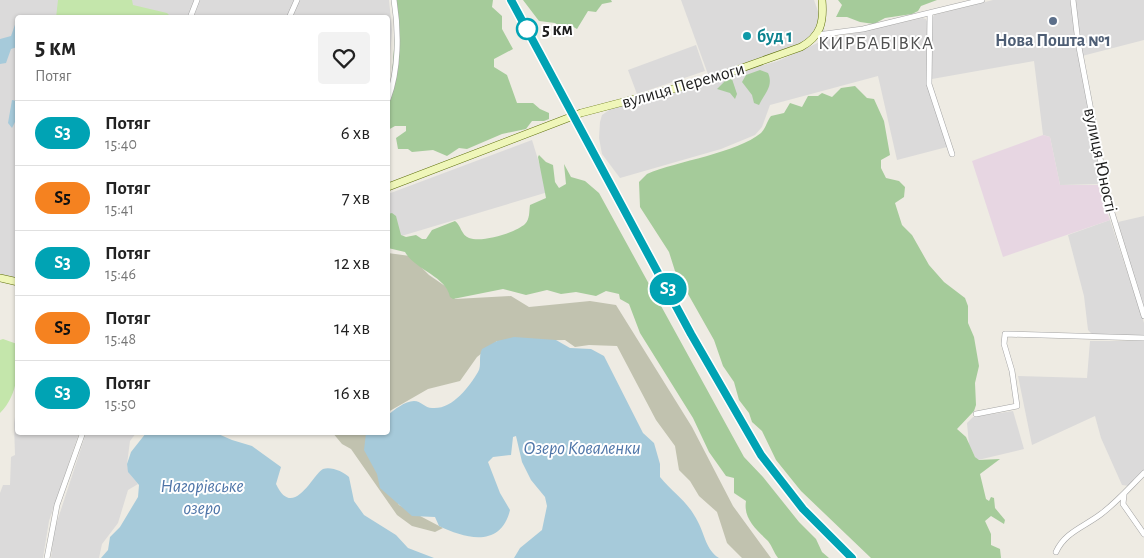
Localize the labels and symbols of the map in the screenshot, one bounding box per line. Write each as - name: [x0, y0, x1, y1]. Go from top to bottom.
- marker: Нова Пошта №1: [1047, 15, 1059, 27]
- marker: 5 км: [516, 18, 538, 40]
- place label: 5 км: [542, 21, 573, 39]
- place label: буд 1: [757, 28, 793, 46]
- marker: буд 1: [741, 30, 753, 42]
- place label: Нова Пошта №1: [995, 32, 1111, 50]
- district label: КИРБАБІВКА: [818, 34, 934, 53]
- street label: вулиця Перемоги: [620, 60, 747, 112]
- street label: вулиця Юності: [1080, 106, 1120, 214]
- line badge: S3: [646, 273, 690, 305]
- water label: Озеро Коваленки: [523, 439, 641, 458]
- water label: Нагорівське озеро: [161, 477, 243, 518]

